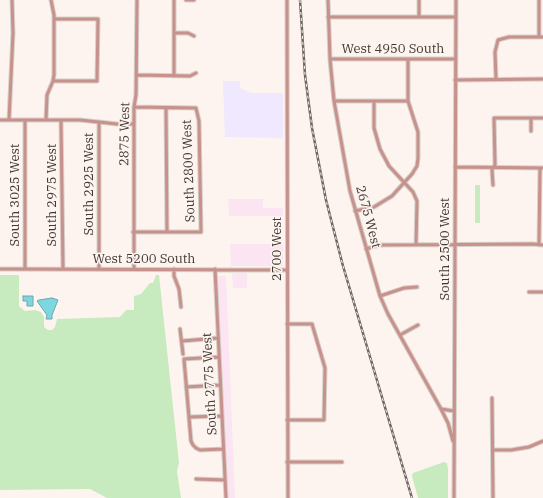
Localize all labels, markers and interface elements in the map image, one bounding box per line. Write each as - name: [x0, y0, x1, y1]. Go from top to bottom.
- street label: West 4950 South: [342, 41, 444, 57]
- street label: 2875 West: [117, 102, 133, 166]
- street label: South 2800 West: [179, 119, 199, 223]
- street label: South 2925 West: [81, 133, 97, 235]
- street label: South 3025 West: [7, 144, 23, 246]
- street label: South 2975 West: [44, 144, 60, 246]
- street label: 2675 West: [352, 184, 384, 250]
- street label: South 2500 West: [437, 198, 453, 300]
- street label: 2700 West: [269, 217, 285, 281]
- street label: West 5200 South: [93, 251, 195, 267]
- street label: South 2775 West: [200, 332, 220, 436]

